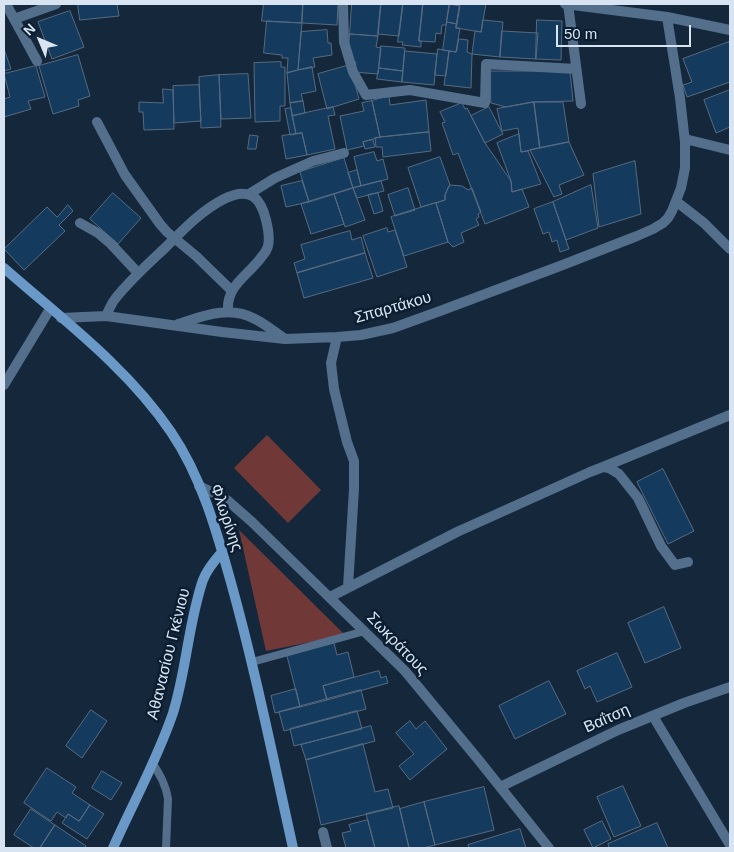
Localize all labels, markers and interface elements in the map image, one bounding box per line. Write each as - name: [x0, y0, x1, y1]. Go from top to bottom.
- north arrow: [15, 15, 65, 65]
- scale bar: [559, 15, 694, 47]
- text: N: [20, 20, 39, 39]
- text: 50 m: [564, 25, 597, 42]
- street label: Σπαρτάκου: [352, 288, 434, 328]
- street label: Φλωρίνης: [205, 482, 247, 554]
- street label: Αθανασίου Γκένιου: [143, 586, 195, 722]
- street label: Σωκράτους: [362, 608, 432, 680]
- street label: Βαΐτση: [581, 700, 633, 738]

